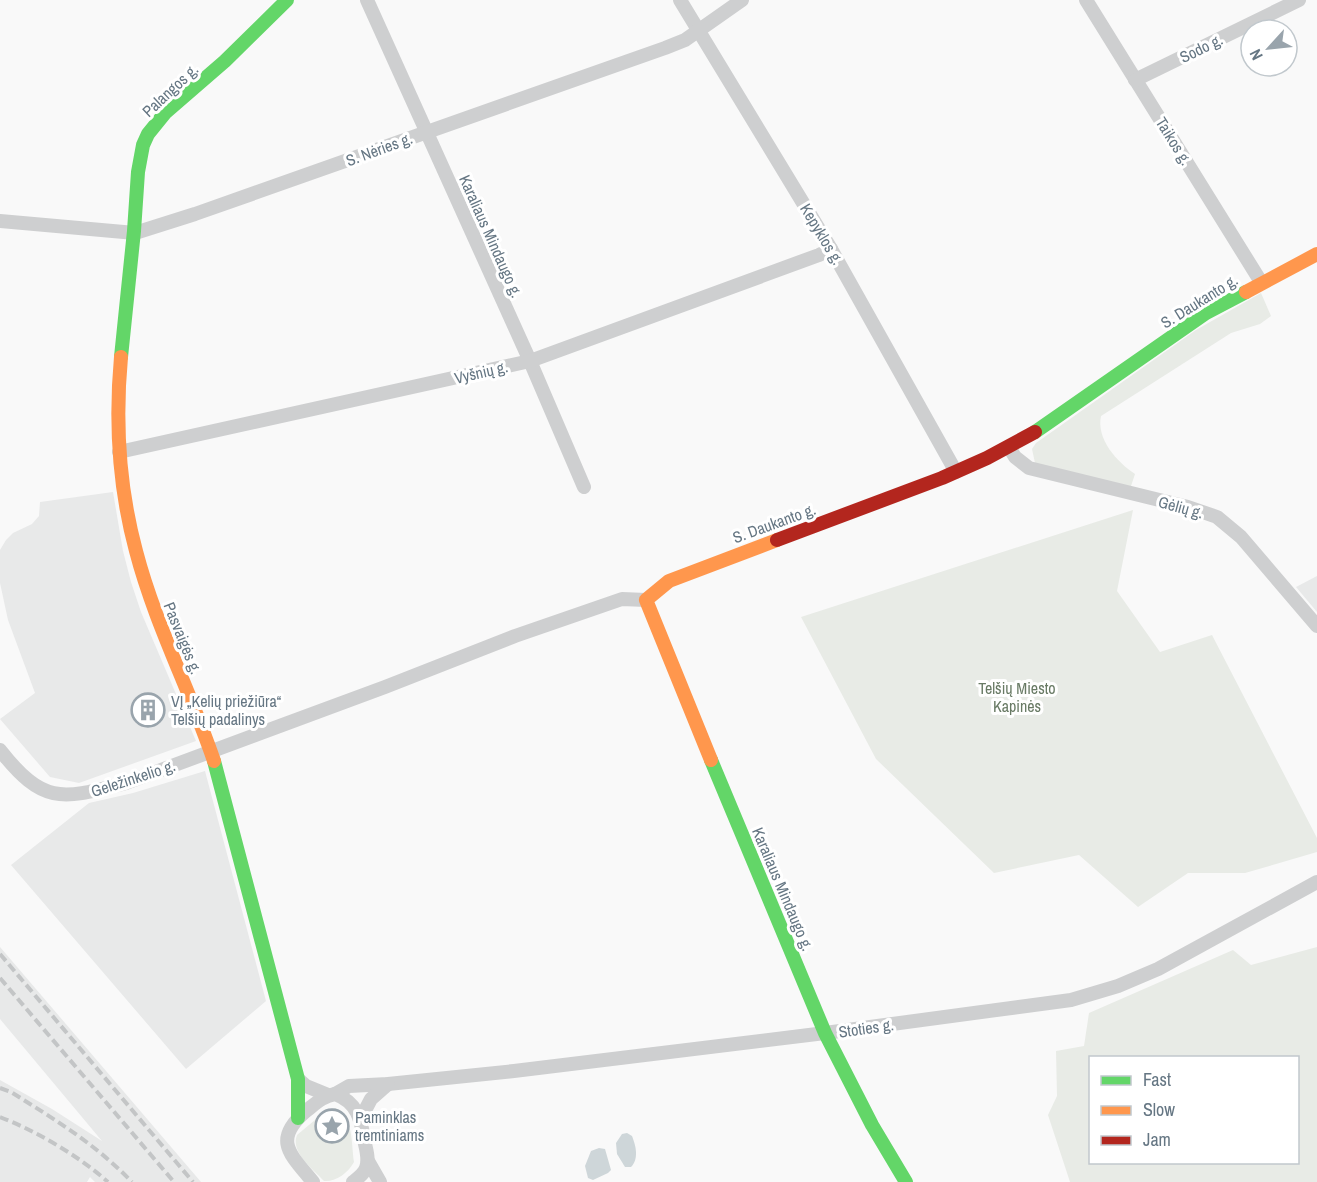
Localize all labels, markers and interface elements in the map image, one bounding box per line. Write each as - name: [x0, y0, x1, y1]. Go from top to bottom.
- north arrow: [1239, 18, 1299, 78]
- street label: Sodo g.: [1176, 28, 1226, 68]
- text: N: [1244, 46, 1268, 64]
- street label: Palangos g.: [137, 58, 203, 122]
- street label: Taikos g.: [1151, 113, 1197, 169]
- street label: S. Nėries g.: [343, 127, 415, 171]
- street label: Karaliaus Mindaugo g.: [454, 171, 528, 301]
- street label: Kepyklos g.: [795, 199, 849, 269]
- street label: S. Daukanto g.: [1156, 269, 1242, 333]
- street label: Vyšnių g.: [452, 355, 510, 389]
- street label: Gėlių g.: [1156, 490, 1206, 524]
- street label: S. Daukanto g.: [729, 498, 819, 548]
- street label: Pasvaigės g.: [159, 599, 207, 677]
- park label: Telšių Miesto Kapinės: [978, 677, 1056, 717]
- place label: VĮ „Kelių priežiūra“ Telšių padalinys: [171, 690, 281, 730]
- building icon: VĮ „Kelių priežiūra“ Telšių padalinys: [130, 692, 166, 728]
- street label: Geležinkelio g.: [88, 754, 178, 802]
- street label: Karaliaus Mindaugo g.: [747, 824, 819, 954]
- street label: Stoties g.: [837, 1013, 895, 1043]
- legend: [1089, 1056, 1299, 1164]
- text: Fast: [1143, 1067, 1171, 1092]
- text: Slow: [1143, 1097, 1175, 1122]
- place label: Paminklas tremtiniams: [355, 1106, 424, 1146]
- place icon: Paminklas tremtiniams: [314, 1108, 350, 1144]
- text: Jam: [1143, 1127, 1171, 1152]

